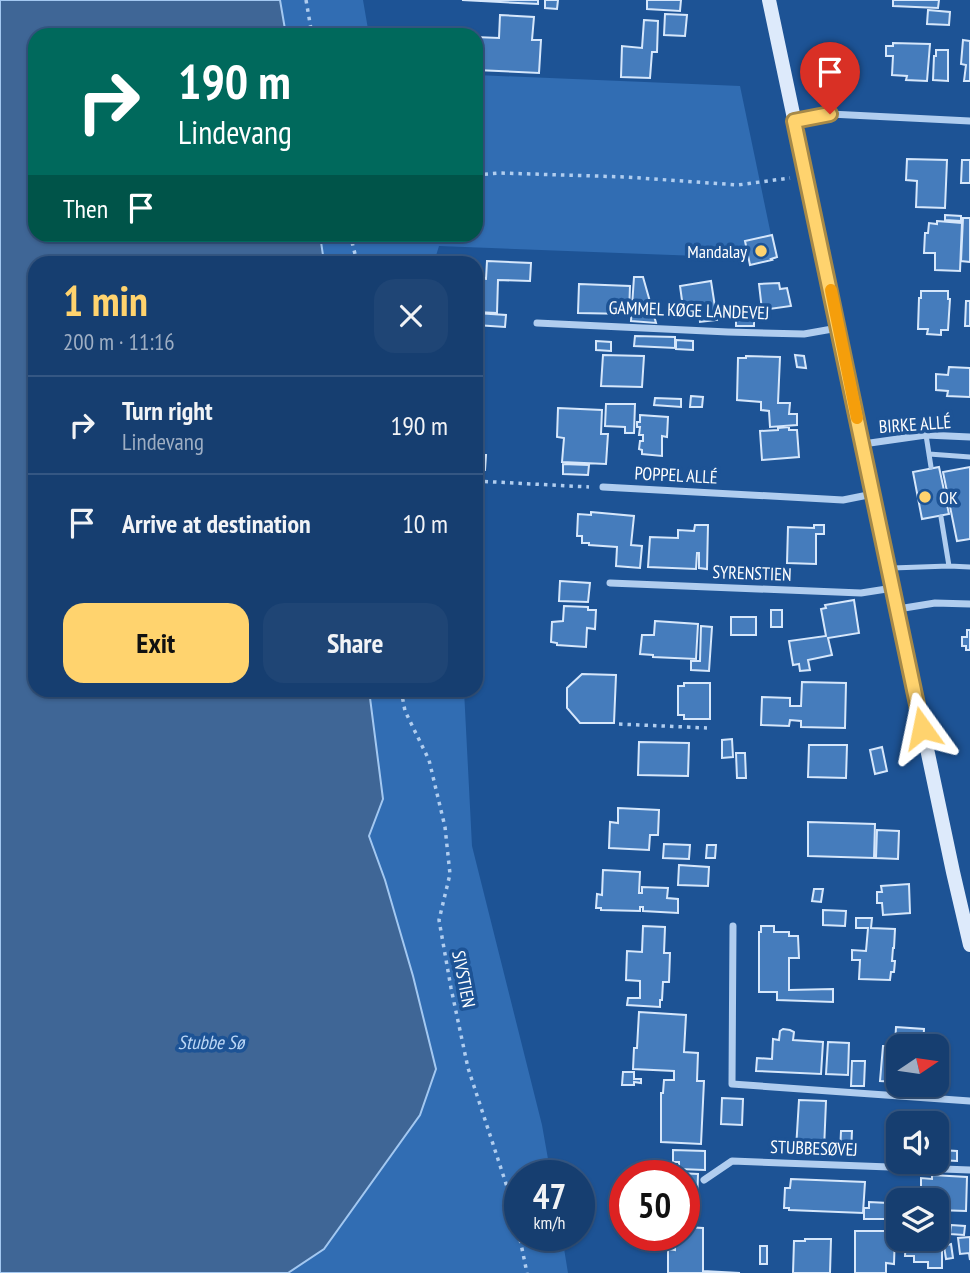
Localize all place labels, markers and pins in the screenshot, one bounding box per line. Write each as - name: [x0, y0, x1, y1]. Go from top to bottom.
- pin: [800, 42, 860, 114]
- place label: Mandalay: [687, 240, 747, 263]
- marker: Mandalay: [753, 243, 769, 259]
- place label: OK: [939, 486, 958, 509]
- marker: OK: [917, 489, 933, 505]

